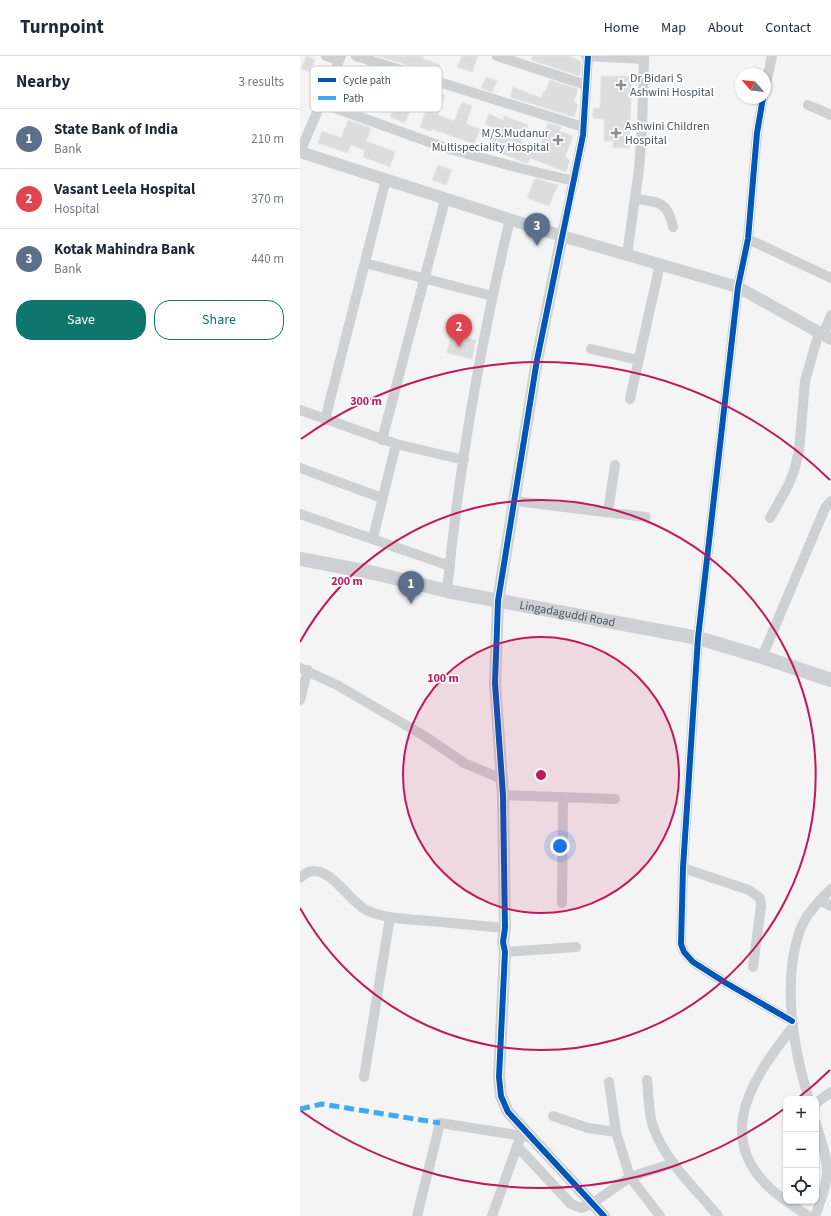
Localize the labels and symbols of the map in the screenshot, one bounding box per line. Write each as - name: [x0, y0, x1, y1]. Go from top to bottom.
- legend: [310, 66, 442, 112]
- north arrow: [735, 68, 771, 104]
- place label: Dr Bidari S Ashwini Hospital: [630, 70, 714, 101]
- text: Cycle path: [343, 73, 391, 88]
- marker: Dr Bidari S Ashwini Hospital: [615, 79, 627, 91]
- text: Path: [343, 91, 364, 106]
- place label: Ashwini Children Hospital: [625, 118, 709, 149]
- place label: M/S.Mudanur Multispeciality Hospital: [432, 125, 550, 156]
- marker: Ashwini Children Hospital: [610, 127, 622, 139]
- marker: M/S.Mudanur Multispeciality Hospital: [552, 134, 564, 146]
- pin: 3: [524, 213, 550, 246]
- pin: 2: [446, 314, 472, 347]
- text: 300 m: [350, 393, 382, 410]
- pin: 1: [398, 571, 424, 604]
- text: 200 m: [331, 573, 363, 590]
- street label: Lingadaguddi Road: [518, 597, 617, 631]
- text: 100 m: [427, 670, 459, 687]
- centre of rings: [534, 768, 548, 782]
- your location: [550, 836, 570, 856]

